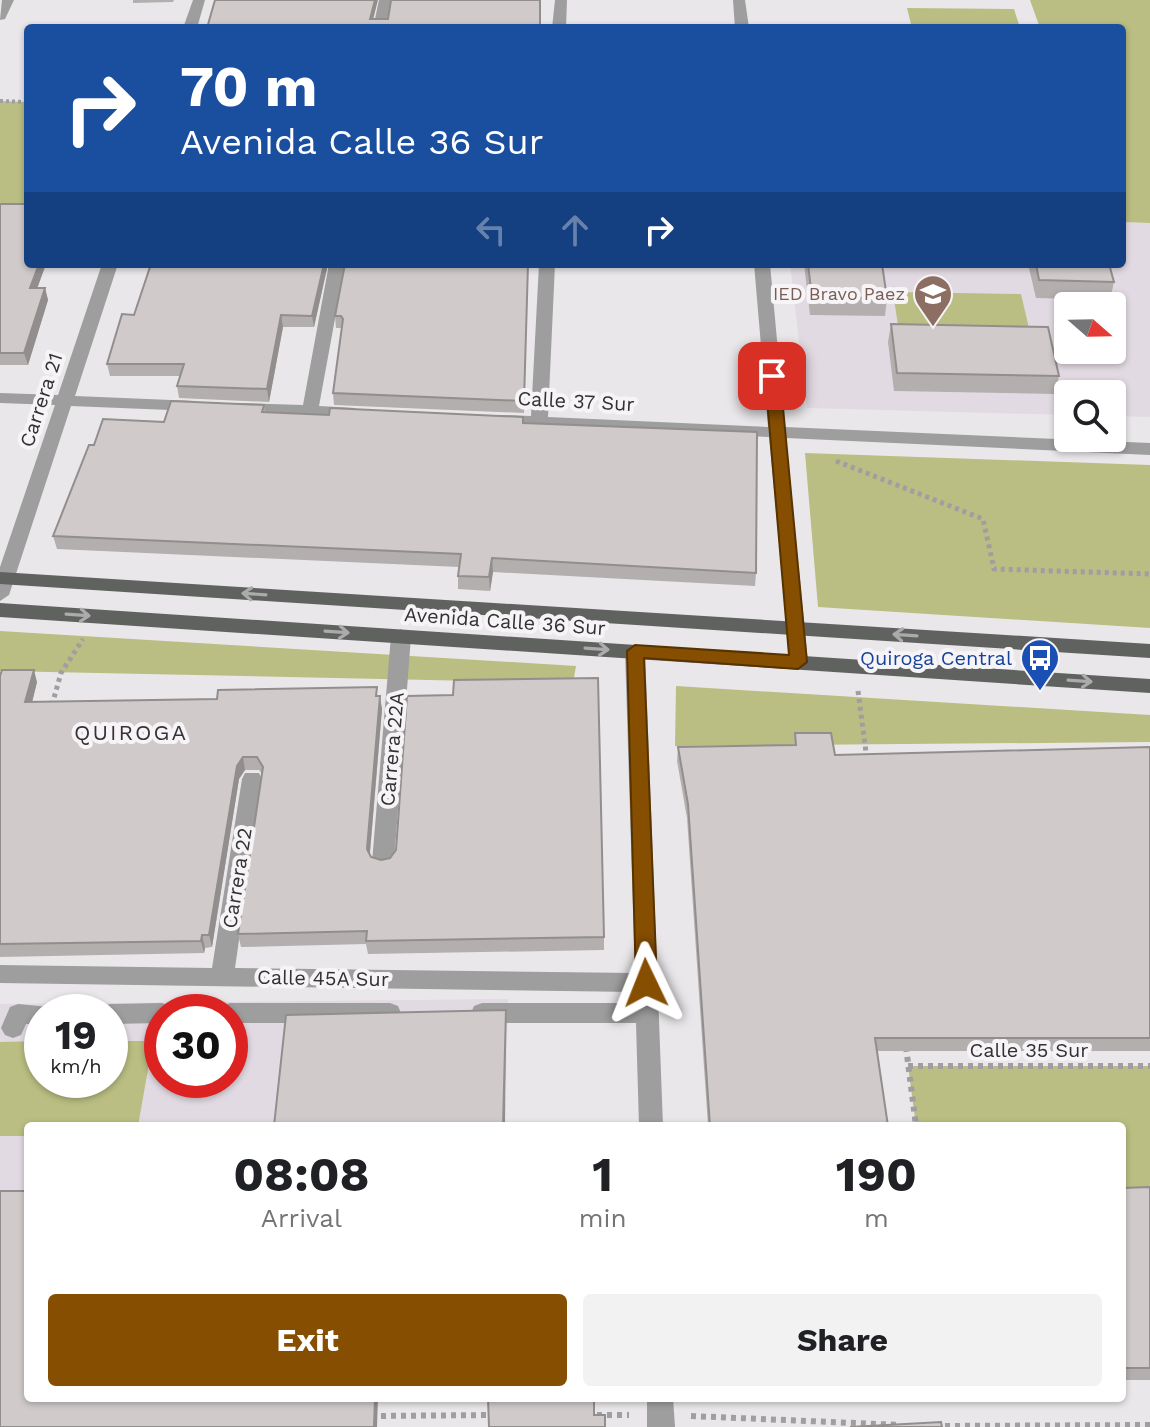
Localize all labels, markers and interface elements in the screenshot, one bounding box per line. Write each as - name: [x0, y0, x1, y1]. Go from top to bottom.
- text: 70 m: [180, 54, 317, 120]
- icon: right: [48, 56, 152, 160]
- text: Avenida Calle 36 Sur: [180, 121, 543, 163]
- icon: left: [469, 208, 513, 252]
- icon: ahead: [553, 208, 597, 252]
- icon: right: [637, 208, 681, 252]
- school or university icon: IED Bravo Paez: [912, 273, 954, 328]
- place label: IED Bravo Paez: [773, 283, 905, 304]
- north arrow: [1054, 292, 1126, 364]
- map controls: [1054, 292, 1126, 452]
- pin: [738, 342, 806, 410]
- street label: Carrera 21: [15, 350, 67, 450]
- icon: arrive: [750, 354, 794, 398]
- button: search: [1054, 380, 1126, 452]
- street label: Calle 37 Sur: [517, 386, 635, 416]
- one-way arrow: [241, 586, 268, 601]
- street label: Avenida Calle 36 Sur: [403, 602, 607, 640]
- one-way arrow: [64, 608, 91, 623]
- one-way arrow: [323, 625, 350, 640]
- one-way arrow: [892, 627, 918, 642]
- bus stop icon: Quiroga Central: [1019, 637, 1061, 692]
- one-way arrow: [583, 642, 610, 657]
- place label: Quiroga Central: [860, 646, 1012, 670]
- one-way arrow: [1066, 674, 1093, 689]
- street label: Carrera 22A: [375, 691, 409, 807]
- district label: QUIROGA: [74, 720, 188, 745]
- street label: Carrera 22: [217, 826, 257, 930]
- position arrow: [604, 941, 688, 1025]
- street label: Calle 45A Sur: [257, 965, 389, 991]
- speed limit sign: 30: [144, 994, 248, 1098]
- text: 19: [55, 1012, 97, 1059]
- street label: Calle 35 Sur: [970, 1038, 1088, 1062]
- text: km/h: [50, 1054, 102, 1078]
- text: 08:08: [233, 1146, 370, 1203]
- text: 1: [592, 1146, 613, 1203]
- text: 190: [836, 1146, 917, 1203]
- text: Arrival: [261, 1203, 342, 1233]
- text: min: [579, 1203, 627, 1233]
- text: m: [864, 1203, 889, 1233]
- button: Exit: [48, 1294, 567, 1386]
- button: Share: [583, 1294, 1102, 1386]

